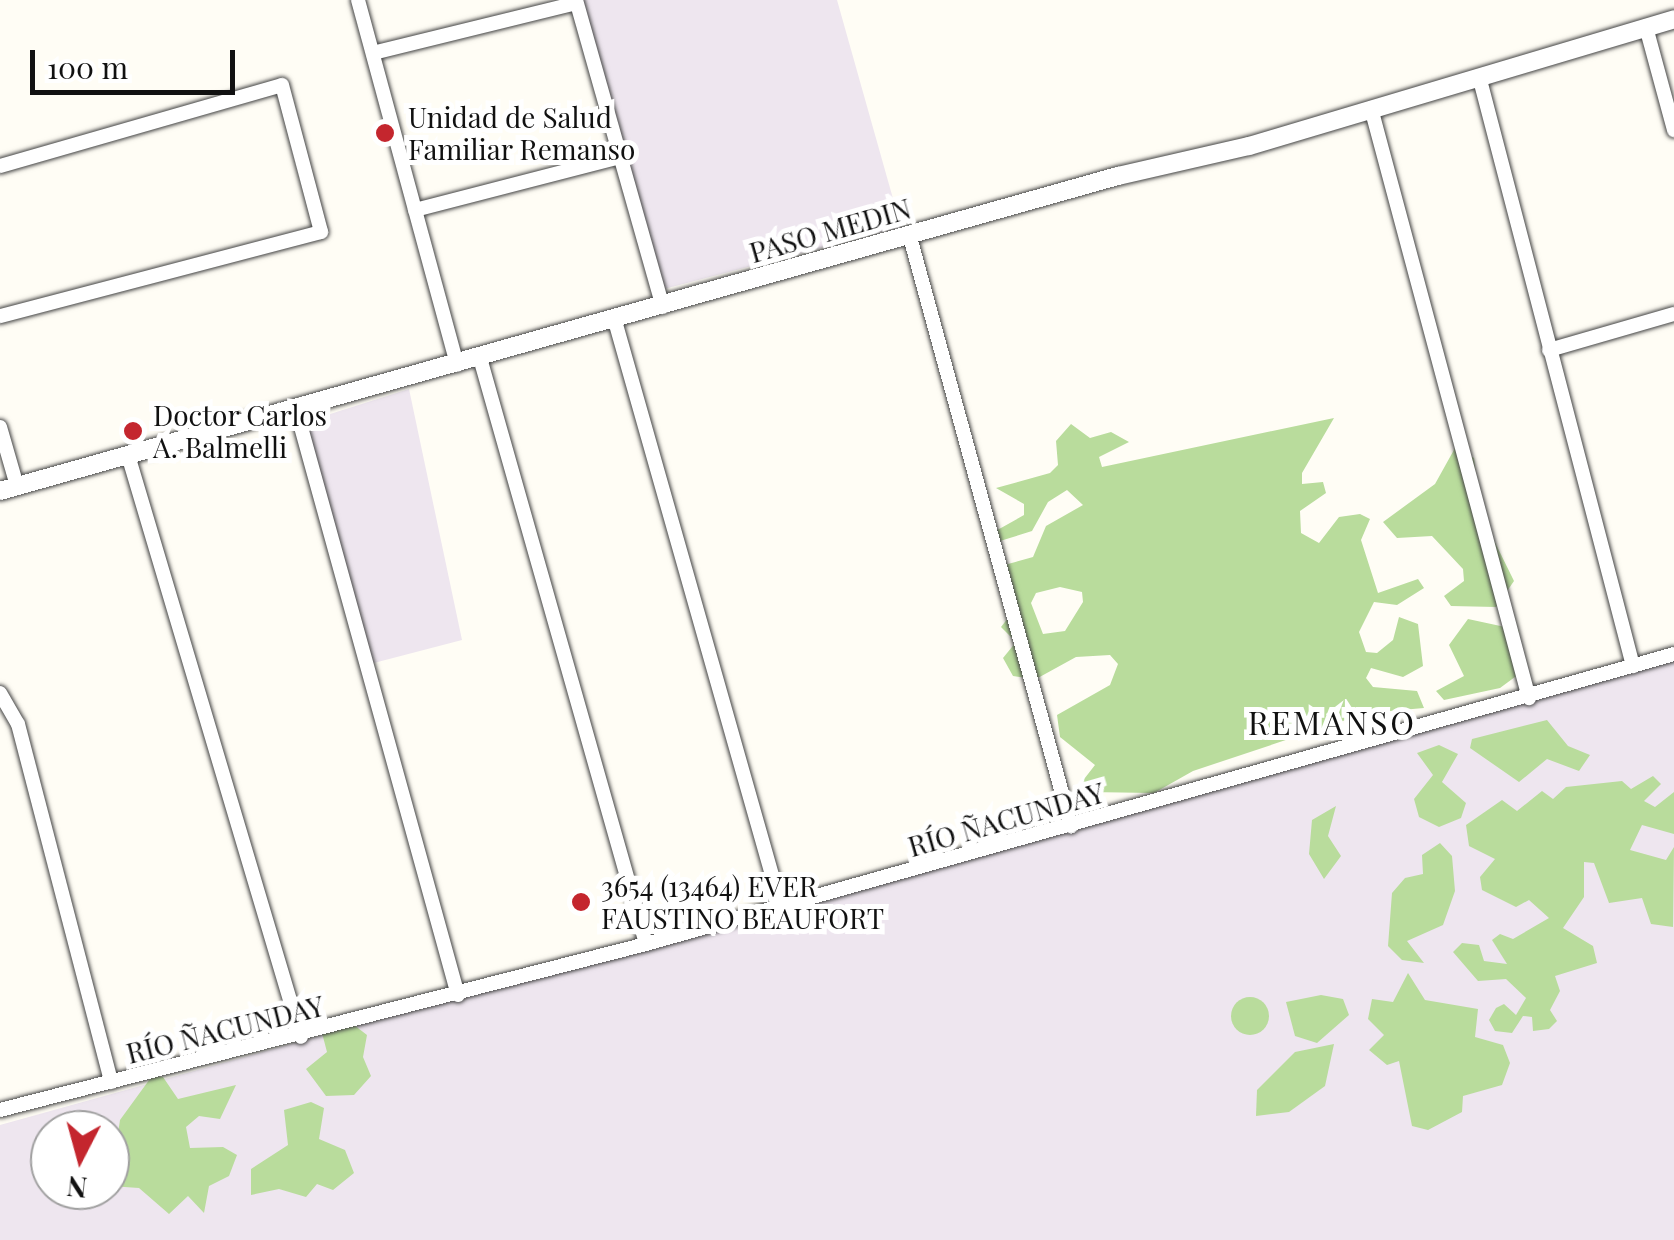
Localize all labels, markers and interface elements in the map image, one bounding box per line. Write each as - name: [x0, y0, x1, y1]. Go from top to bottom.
- scale bar: [35, 30, 240, 92]
- text: 100 m: [47, 47, 128, 87]
- place label: Unidad de Salud Familiar Remanso: [408, 100, 636, 166]
- marker: Unidad de Salud Familiar Remanso: [372, 120, 398, 146]
- street label: PASO MEDIN: [745, 191, 915, 269]
- place label: Doctor Carlos A. Balmelli: [153, 398, 328, 464]
- marker: Doctor Carlos A. Balmelli: [122, 420, 144, 442]
- district label: REMANSO: [1248, 703, 1416, 741]
- street label: RÍO ÑACUNDAY: [904, 775, 1108, 863]
- place label: 3654 (13464) EVER FAUSTINO BEAUFORT: [601, 869, 884, 935]
- marker: 3654 (13464) EVER FAUSTINO BEAUFORT: [570, 891, 592, 913]
- street label: RÍO ÑACUNDAY: [123, 988, 327, 1070]
- north arrow: [30, 1110, 130, 1210]
- text: N: [65, 1169, 89, 1208]

